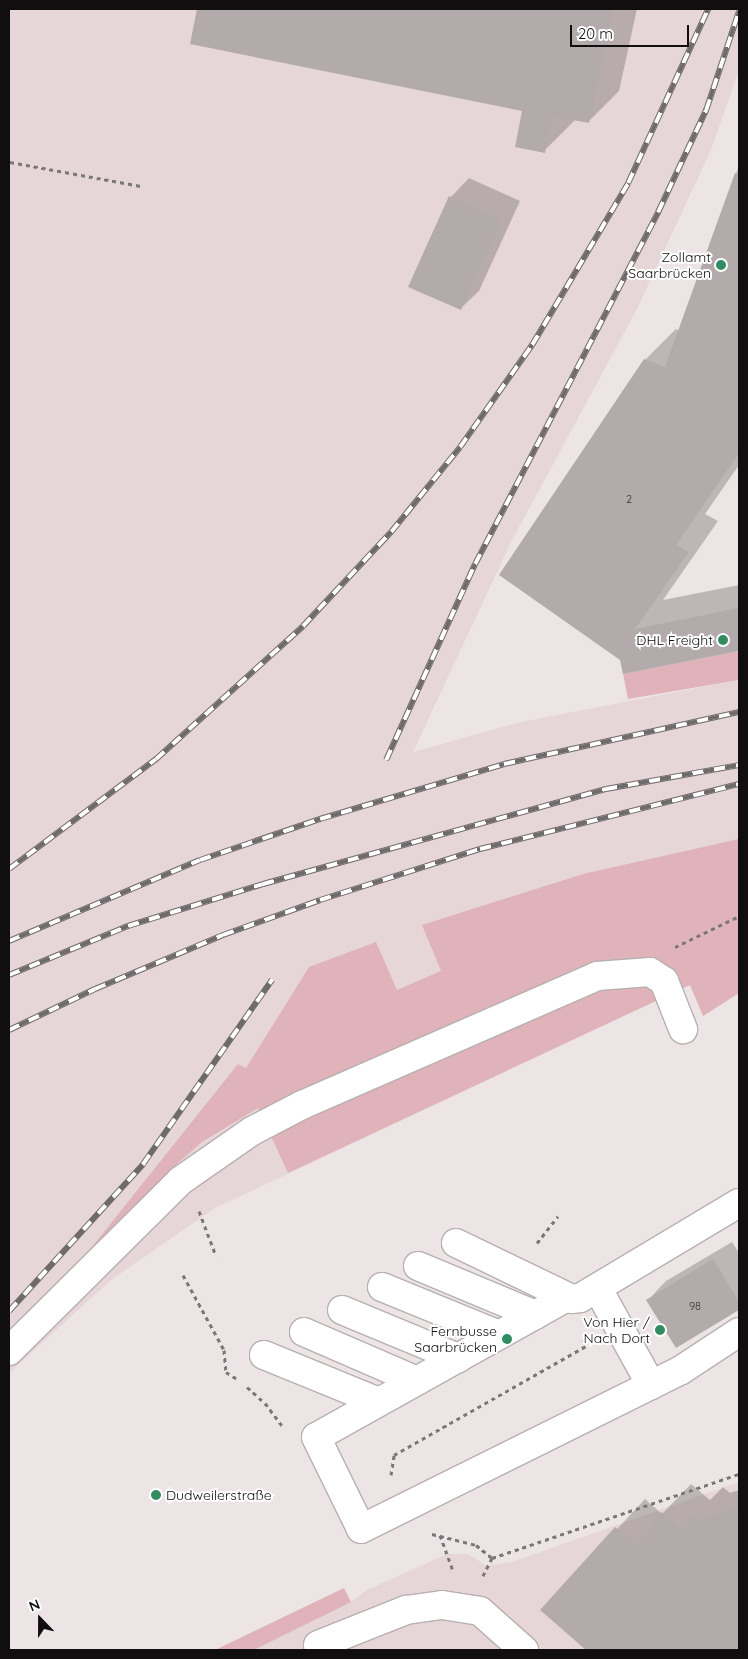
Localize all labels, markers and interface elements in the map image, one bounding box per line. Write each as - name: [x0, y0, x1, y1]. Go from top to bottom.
- scale bar: [573, 15, 692, 47]
- text: 20 m: [578, 24, 613, 43]
- place label: Zollamt Saarbrücken: [628, 249, 711, 282]
- marker: Zollamt Saarbrücken: [715, 259, 727, 271]
- house number: 2: [626, 492, 632, 506]
- place label: DHL Freight: [636, 632, 713, 648]
- marker: DHL Freight: [717, 634, 729, 646]
- house number: 98: [689, 1299, 701, 1313]
- place label: Von Hier / Nach Dort: [583, 1314, 650, 1346]
- place label: Fernbusse Saarbrücken: [414, 1323, 497, 1355]
- marker: Von Hier / Nach Dort: [654, 1324, 666, 1336]
- marker: Fernbusse Saarbrücken: [501, 1333, 513, 1345]
- place label: Dudweilerstraße: [166, 1487, 272, 1503]
- marker: Dudweilerstraße: [150, 1489, 162, 1501]
- north arrow: [15, 1594, 65, 1644]
- text: N: [26, 1595, 43, 1615]

